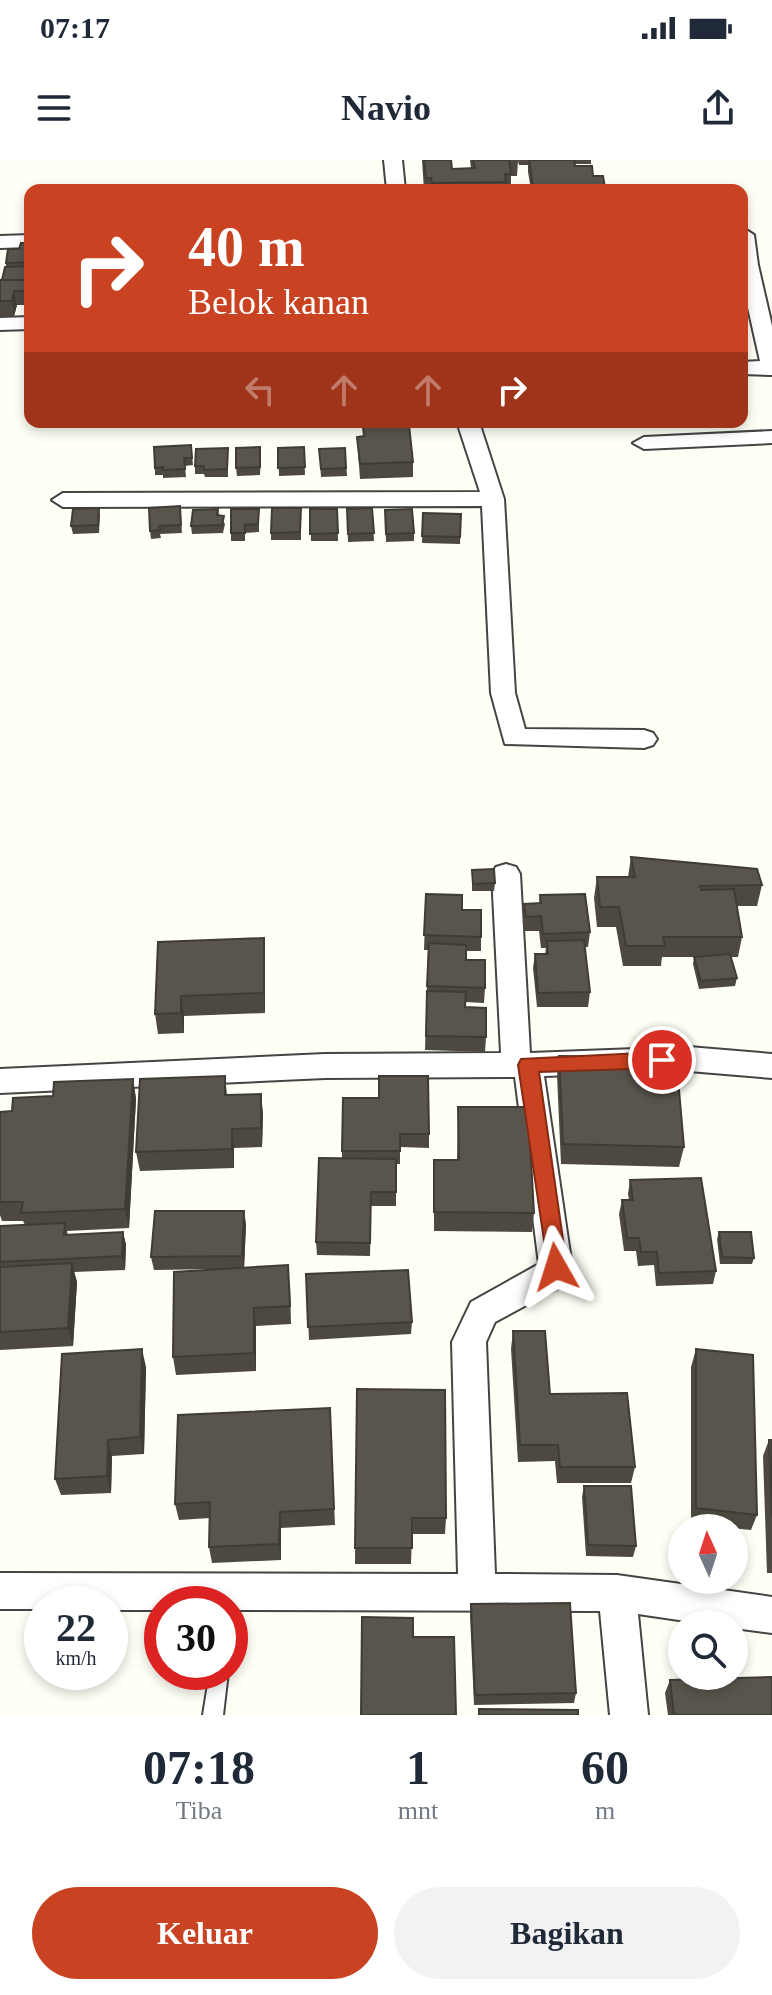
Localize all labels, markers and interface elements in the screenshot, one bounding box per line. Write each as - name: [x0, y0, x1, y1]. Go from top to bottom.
- text: 07:17: [40, 11, 110, 44]
- icon: menu: [32, 86, 76, 130]
- icon: share: [696, 86, 740, 130]
- text: Navio: [341, 88, 431, 128]
- icon: right: [56, 216, 160, 320]
- text: 40 m: [188, 216, 305, 278]
- text: Belok kanan: [188, 282, 369, 322]
- icon: left: [238, 368, 282, 412]
- icon: ahead: [322, 368, 366, 412]
- icon: ahead: [406, 368, 450, 412]
- icon: right: [490, 368, 534, 412]
- pin: [628, 1026, 696, 1094]
- icon: arrive: [640, 1038, 684, 1082]
- position arrow: [514, 1225, 598, 1309]
- north arrow: [668, 1514, 748, 1594]
- map controls: [668, 1514, 748, 1690]
- speed limit sign: 30: [144, 1586, 248, 1690]
- text: 22: [56, 1605, 96, 1650]
- button: search: [668, 1610, 748, 1690]
- text: km/h: [55, 1647, 97, 1669]
- text: 07:18: [143, 1741, 255, 1794]
- text: 1: [406, 1741, 430, 1794]
- text: 60: [581, 1741, 629, 1794]
- text: Tiba: [176, 1796, 222, 1825]
- text: mnt: [398, 1796, 438, 1825]
- text: m: [595, 1796, 615, 1825]
- button: Keluar: [32, 1887, 378, 1979]
- button: Bagikan: [394, 1887, 740, 1979]

